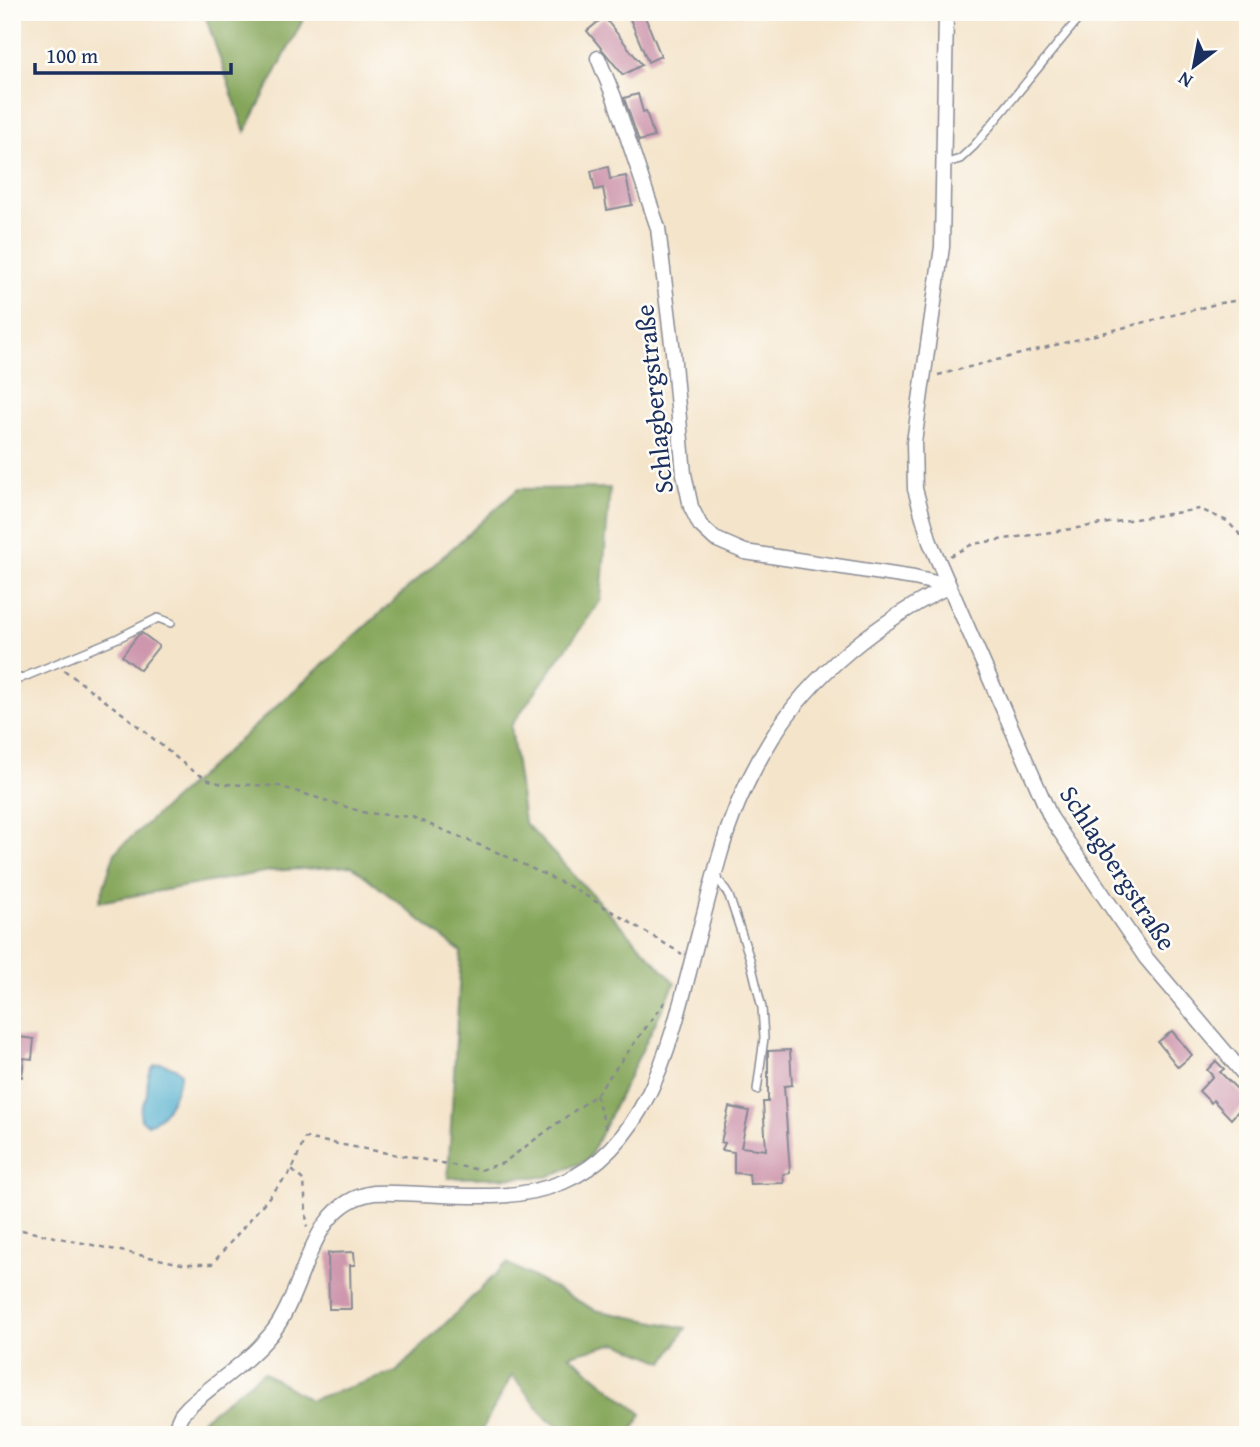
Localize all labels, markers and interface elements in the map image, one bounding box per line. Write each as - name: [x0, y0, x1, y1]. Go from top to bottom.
- scale bar: [35, 32, 231, 76]
- north arrow: [1158, 32, 1228, 102]
- text: 100 m: [46, 40, 98, 71]
- text: N: [1172, 65, 1198, 96]
- street label: Schlagbergstraße: [624, 303, 683, 496]
- street label: Schlagbergstraße: [1050, 777, 1187, 958]

